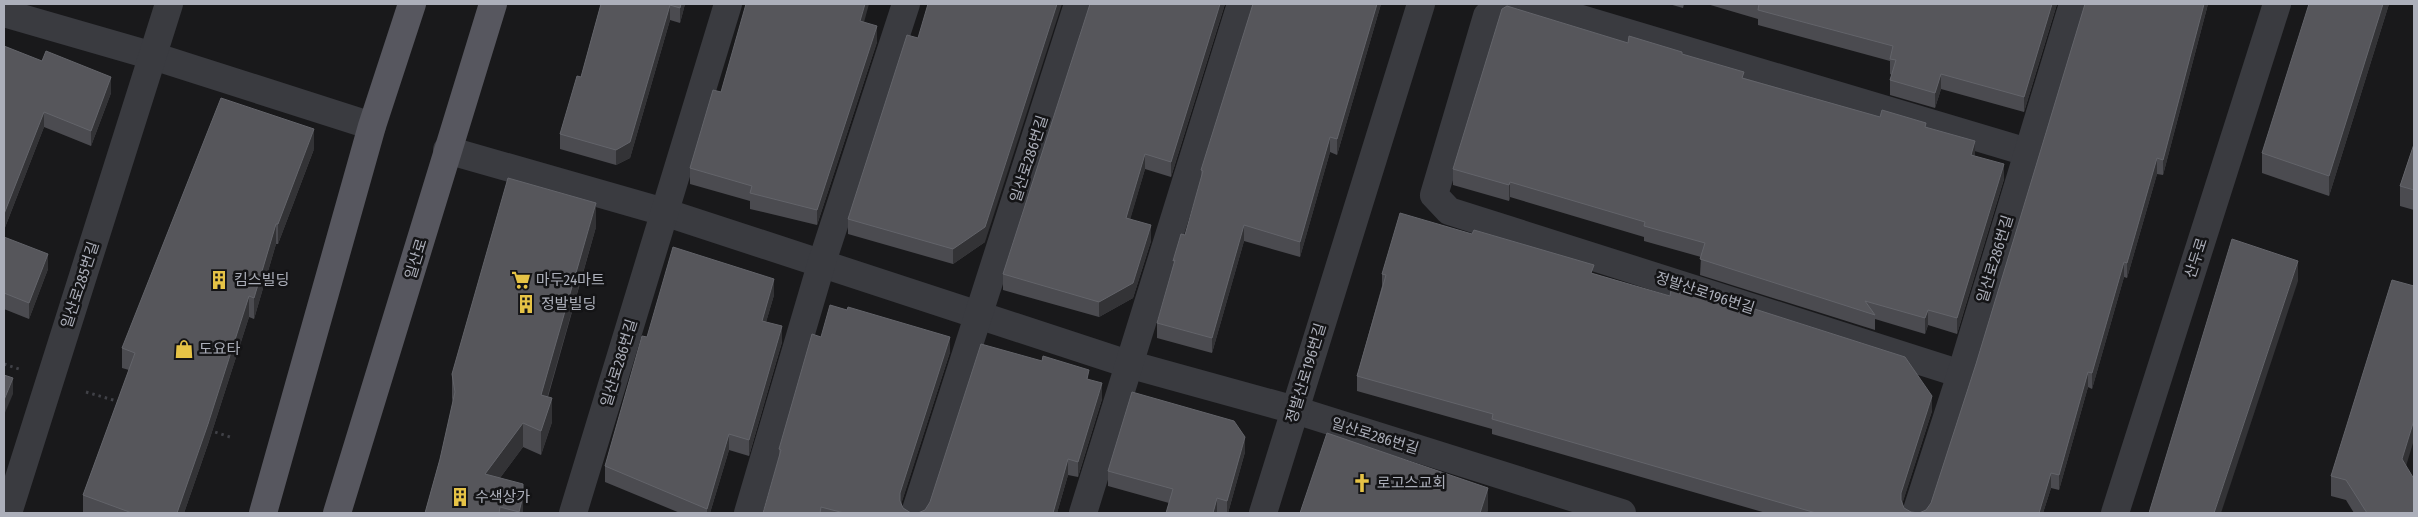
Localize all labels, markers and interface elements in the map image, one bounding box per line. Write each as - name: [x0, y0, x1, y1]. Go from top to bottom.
- street label: 일산로286번길: [1006, 113, 1052, 205]
- street label: 일산로286번길: [1973, 213, 2017, 305]
- street label: 산두로: [2181, 236, 2211, 280]
- street label: 일산로: [401, 237, 431, 281]
- street label: 일산로285번길: [58, 239, 102, 331]
- street label: 정발산로196번길: [1653, 268, 1757, 318]
- building icon: 킴스빌딩: [208, 269, 230, 291]
- supermarket icon: 마두24마트: [510, 269, 532, 291]
- place label: 킴스빌딩: [234, 271, 289, 289]
- place label: 마두24마트: [536, 271, 605, 289]
- building icon: 정발빌딩: [515, 293, 537, 315]
- place label: 정발빌딩: [541, 295, 596, 313]
- street label: 일산로286번길: [597, 317, 641, 409]
- street label: 정발산로196번길: [1282, 321, 1330, 425]
- shop icon: 도요타: [173, 338, 195, 360]
- place label: 도요타: [199, 340, 241, 358]
- street label: 일산로286번길: [1329, 414, 1421, 458]
- church icon: 로고스교회: [1351, 472, 1373, 494]
- place label: 로고스교회: [1377, 474, 1446, 492]
- building icon: 수색상가: [449, 486, 471, 508]
- place label: 수색상가: [475, 488, 530, 506]

